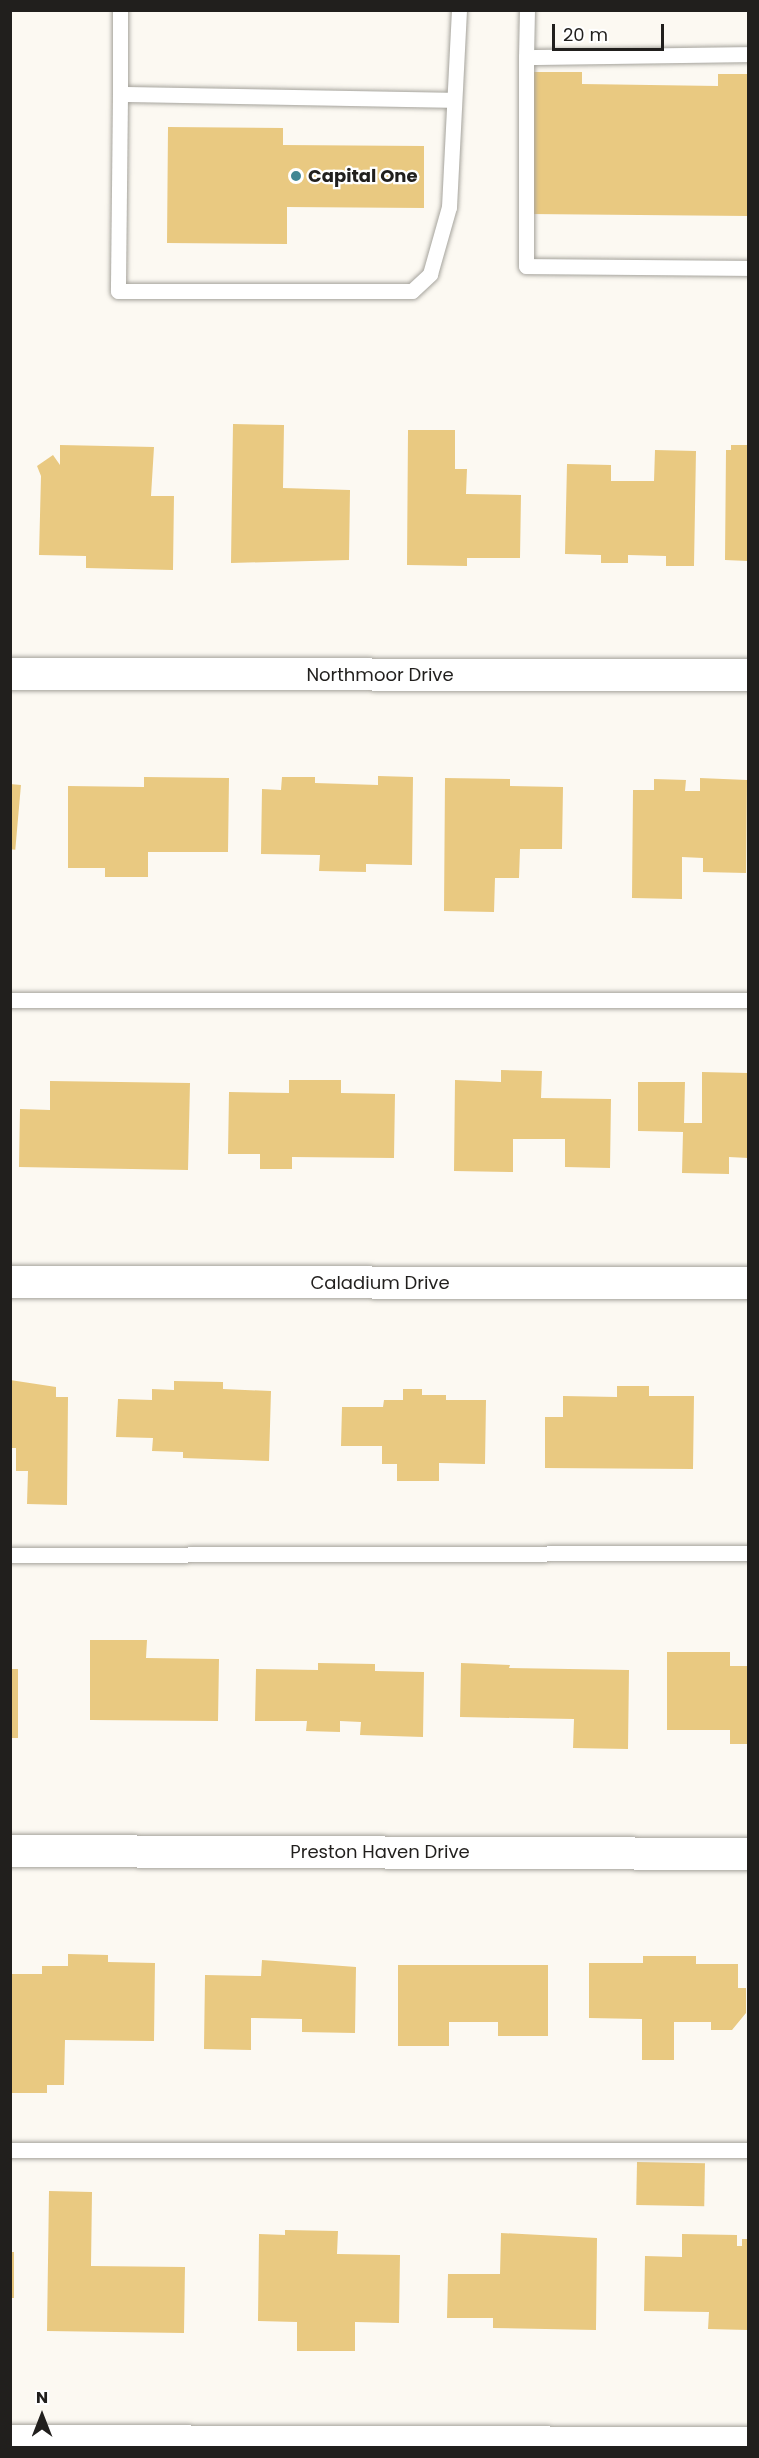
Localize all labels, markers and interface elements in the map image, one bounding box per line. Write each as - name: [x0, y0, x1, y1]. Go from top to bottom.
- scale bar: [555, 12, 668, 50]
- text: 20 m: [563, 22, 608, 47]
- place label: Capital One: [308, 165, 417, 187]
- marker: Capital One: [289, 169, 303, 183]
- street label: Northmoor Drive: [306, 664, 454, 686]
- street label: Caladium Drive: [310, 1272, 450, 1294]
- street label: Preston Haven Drive: [290, 1841, 470, 1863]
- north arrow: [12, 2386, 72, 2446]
- text: N: [36, 2386, 48, 2409]

